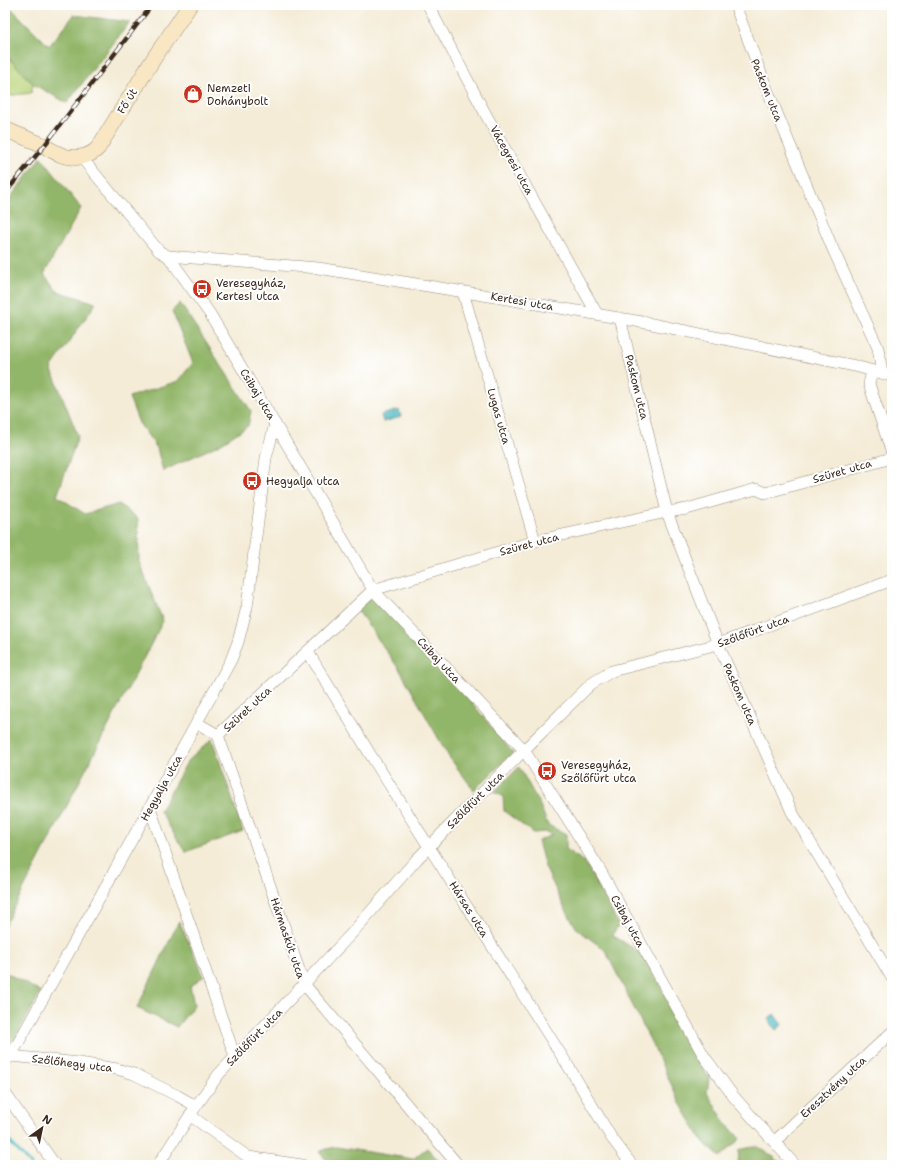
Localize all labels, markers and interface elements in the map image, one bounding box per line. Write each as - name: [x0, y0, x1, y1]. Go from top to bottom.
- street label: Paskom utca: [747, 57, 786, 124]
- place label: Nemzeti Dohánybolt: [207, 81, 269, 109]
- shop icon: Nemzeti Dohánybolt: [182, 83, 204, 105]
- street label: Fő út: [114, 86, 141, 117]
- street label: Vácegresi utca: [486, 123, 537, 198]
- place label: Veresegyház, Kertesi utca: [216, 276, 286, 304]
- bus stop icon: Veresegyház, Kertesi utca: [191, 278, 213, 300]
- street label: Kertesi utca: [490, 289, 554, 314]
- street label: Paskom utca: [621, 353, 652, 421]
- street label: Csibaj utca: [236, 366, 279, 423]
- street label: Lugas utca: [483, 386, 514, 446]
- street label: Szüret utca: [811, 456, 874, 487]
- bus stop icon: Hegyalja utca: [241, 470, 263, 492]
- place label: Hegyalja utca: [266, 474, 340, 489]
- street label: Szüret utca: [498, 529, 561, 560]
- street label: Szőlőfürt utca: [715, 612, 791, 651]
- street label: Csibaj utca: [414, 634, 464, 687]
- street label: Paskom utca: [719, 661, 760, 728]
- street label: Szüret utca: [220, 683, 275, 736]
- street label: Hegyalja utca: [137, 752, 186, 824]
- place label: Veresegyház, Szőlőfürt utca: [561, 758, 636, 786]
- bus stop icon: Veresegyház, Szőlőfürt utca: [536, 760, 558, 782]
- street label: Szőlőfürt utca: [443, 768, 507, 832]
- street label: Hársas utca: [445, 878, 492, 940]
- street label: Csibaj utca: [607, 893, 648, 950]
- street label: Hármaskút utca: [267, 896, 308, 981]
- street label: Szőlőfürt utca: [223, 1005, 286, 1070]
- street label: Szőlőhegy utca: [31, 1051, 113, 1076]
- street label: Eresztvény utca: [797, 1053, 870, 1122]
- north arrow: [22, 1108, 62, 1148]
- text: N: [39, 1111, 55, 1129]

